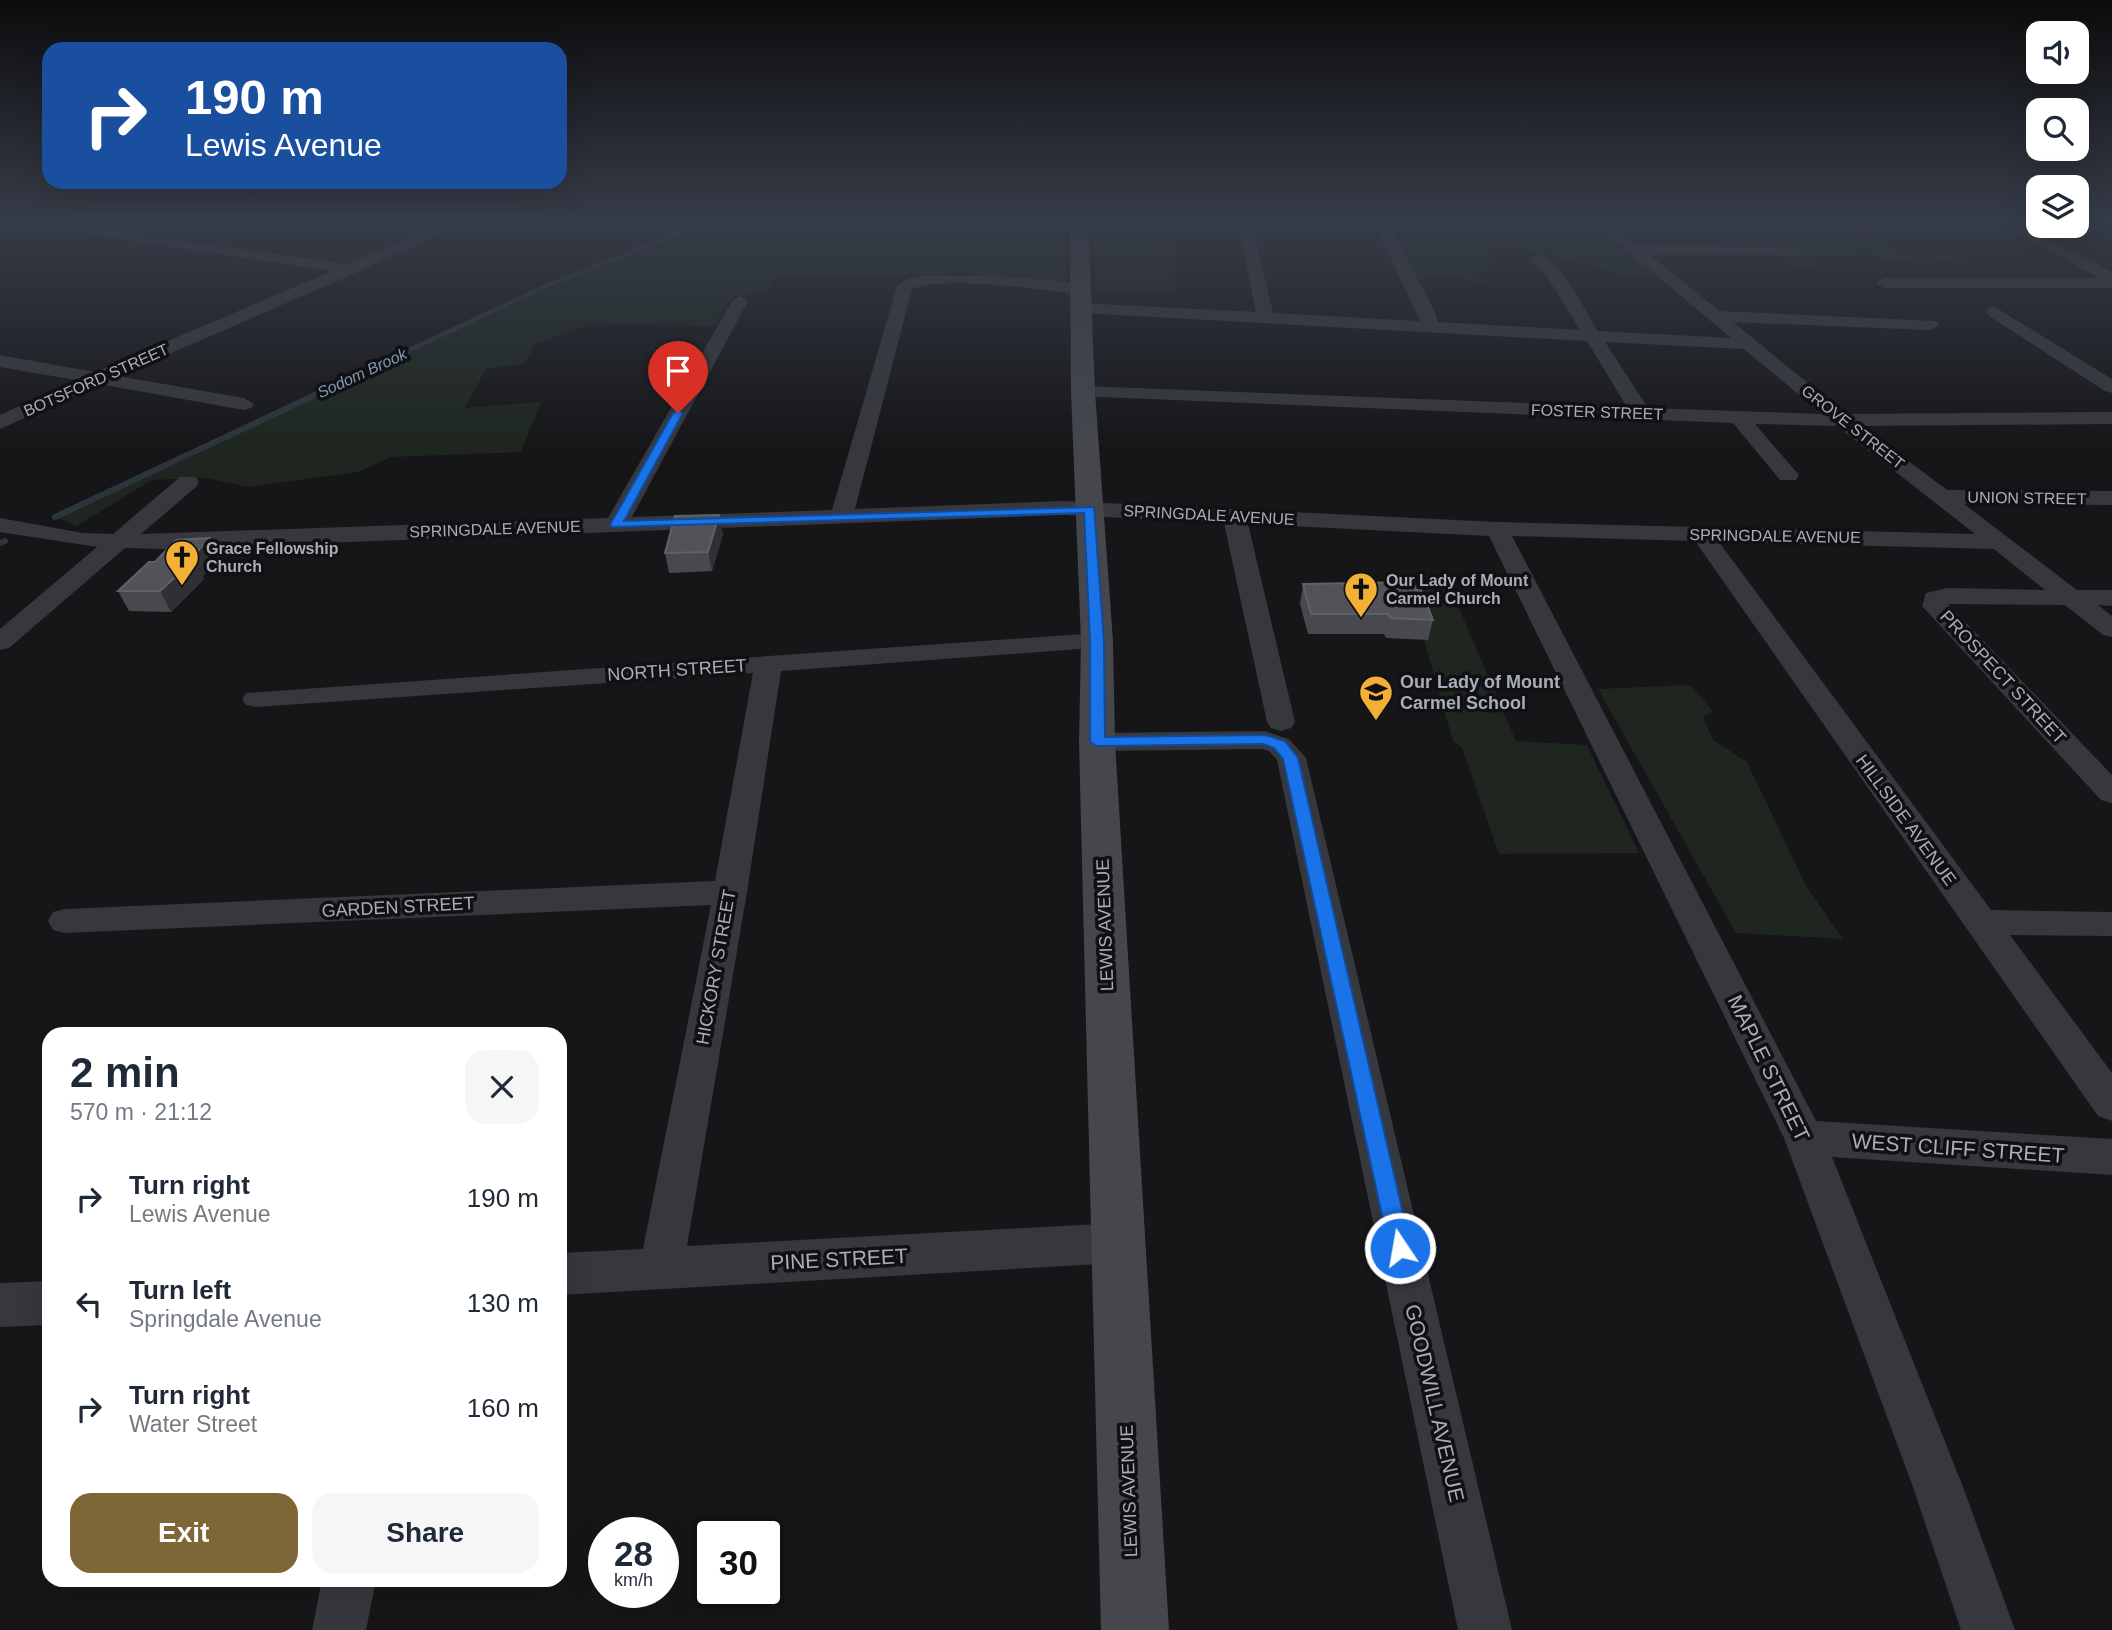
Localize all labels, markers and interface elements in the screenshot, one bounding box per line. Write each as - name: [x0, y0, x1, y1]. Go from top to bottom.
- map controls: [2026, 21, 2089, 238]
- button: sound: [2026, 21, 2089, 84]
- icon: right: [70, 70, 161, 161]
- text: 190 m: [185, 70, 324, 124]
- button: search: [2026, 98, 2089, 161]
- text: Lewis Avenue: [185, 127, 382, 163]
- button: layers: [2026, 175, 2089, 238]
- street label: BOTSFORD STREET: [21, 340, 171, 420]
- pin: [648, 341, 708, 413]
- water label: Sodom Brook: [314, 344, 410, 401]
- icon: arrive: [659, 352, 697, 390]
- street label: GROVE STREET: [1798, 382, 1908, 472]
- street label: FOSTER STREET: [1531, 401, 1664, 423]
- street label: UNION STREET: [1967, 488, 2087, 508]
- street label: SPRINGDALE AVENUE: [1123, 502, 1295, 528]
- street label: SPRINGDALE AVENUE: [409, 518, 581, 540]
- street label: SPRINGDALE AVENUE: [1689, 526, 1861, 546]
- church icon: Grace Fellowship Church: [163, 538, 201, 587]
- place label: Grace Fellowship Church: [206, 540, 339, 575]
- church icon: Our Lady of Mount Carmel Church: [1342, 570, 1380, 619]
- place label: Our Lady of Mount Carmel Church: [1386, 572, 1529, 607]
- street label: PROSPECT STREET: [1936, 606, 2070, 748]
- street label: NORTH STREET: [607, 655, 747, 685]
- place label: Our Lady of Mount Carmel School: [1400, 672, 1560, 713]
- school or university icon: Our Lady of Mount Carmel School: [1357, 673, 1395, 722]
- street label: HILLSIDE AVENUE: [1852, 751, 1960, 889]
- street label: LEWIS AVENUE: [1093, 858, 1117, 992]
- street label: HICKORY STREET: [692, 888, 740, 1046]
- street label: GARDEN STREET: [321, 893, 475, 921]
- street label: MAPLE STREET: [1724, 991, 1814, 1145]
- text: 2 min: [70, 1049, 180, 1096]
- button: close: [465, 1050, 539, 1124]
- text: 570 m · 21:12: [70, 1099, 212, 1125]
- street label: WEST CLIFF STREET: [1851, 1129, 2065, 1167]
- text: Turn right: [129, 1170, 250, 1200]
- icon: right: [70, 1180, 108, 1218]
- text: 190 m: [467, 1183, 539, 1213]
- text: Lewis Avenue: [129, 1201, 271, 1227]
- position arrow: [1363, 1211, 1437, 1285]
- street label: PINE STREET: [770, 1244, 909, 1274]
- text: Turn left: [129, 1275, 231, 1305]
- icon: left: [70, 1285, 108, 1323]
- text: 130 m: [467, 1288, 539, 1318]
- street label: GOODWILL AVENUE: [1401, 1302, 1469, 1504]
- text: Springdale Avenue: [129, 1306, 322, 1332]
- text: Turn right: [129, 1380, 250, 1410]
- icon: right: [70, 1390, 108, 1428]
- text: 160 m: [467, 1393, 539, 1423]
- text: Water Street: [129, 1411, 257, 1437]
- street label: LEWIS AVENUE: [1117, 1424, 1141, 1558]
- button: Exit: [70, 1493, 298, 1573]
- button: Share: [312, 1493, 539, 1573]
- speed limit sign: 30: [693, 1517, 784, 1608]
- text: 28: [614, 1534, 653, 1573]
- text: km/h: [614, 1570, 653, 1590]

